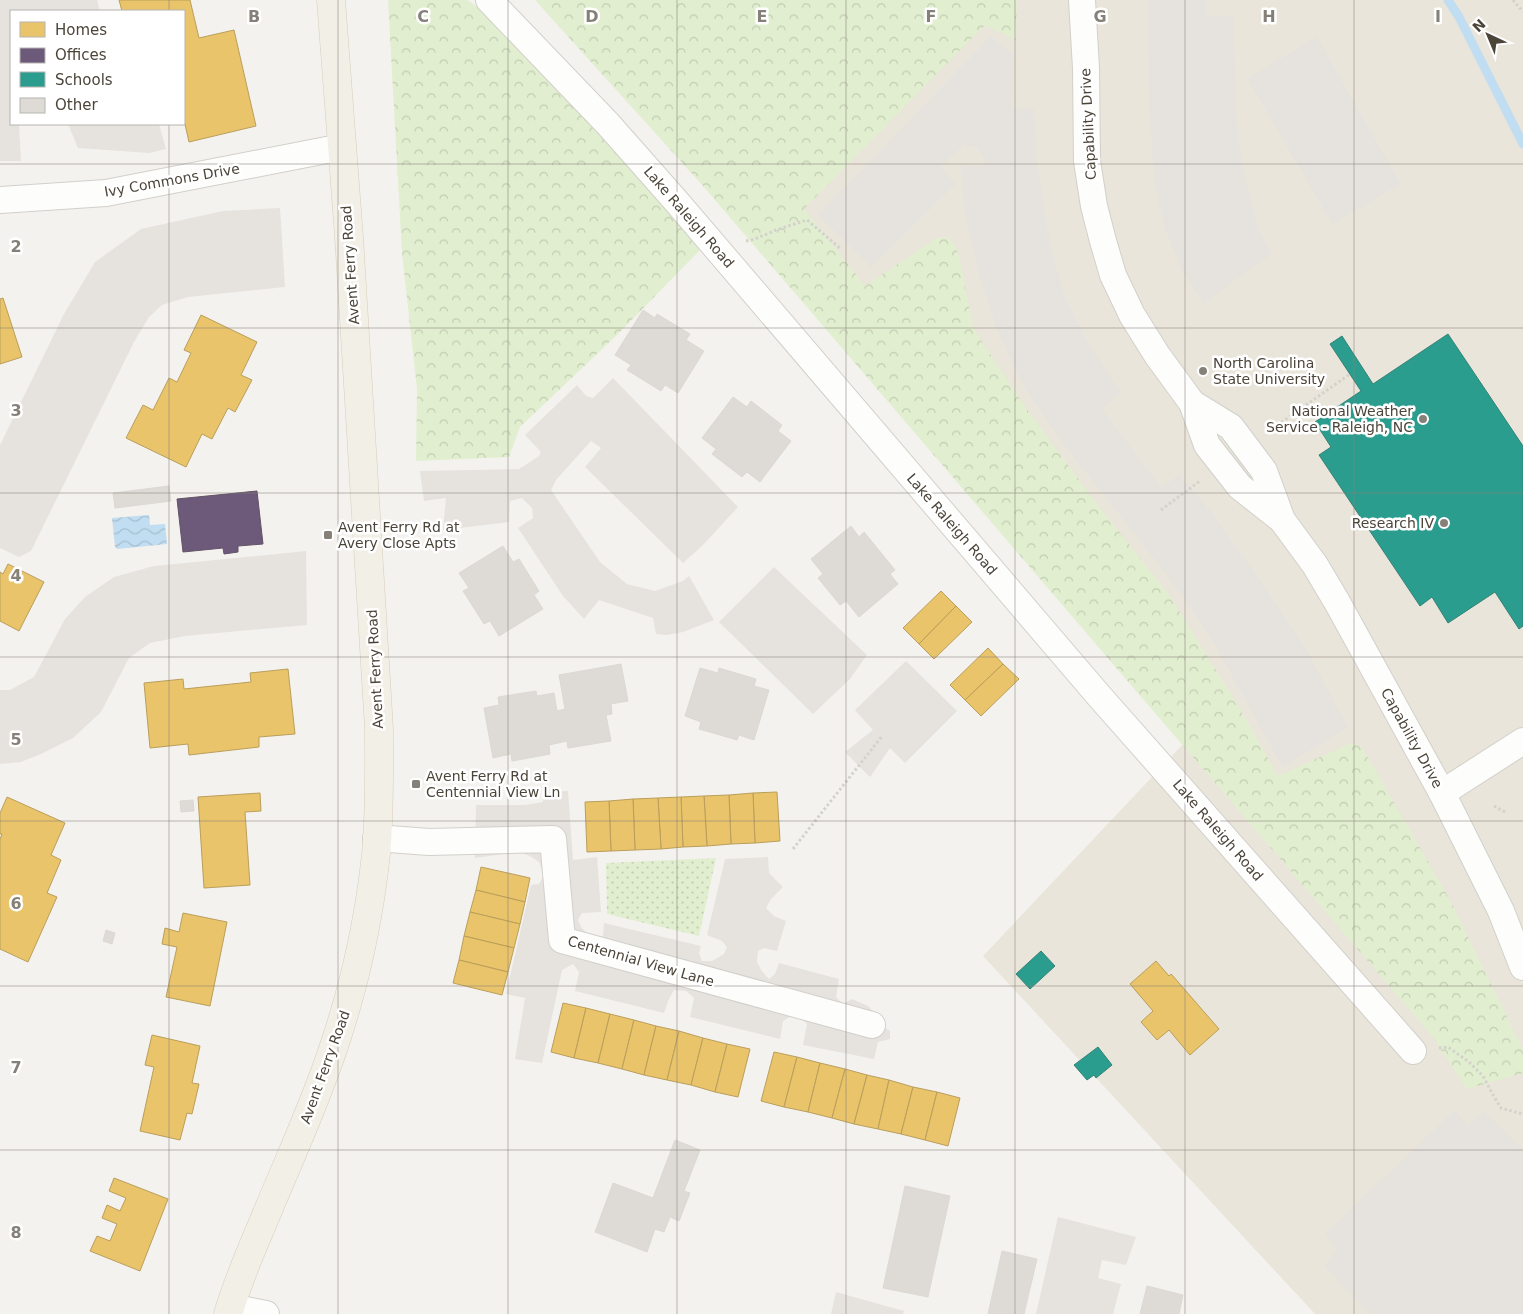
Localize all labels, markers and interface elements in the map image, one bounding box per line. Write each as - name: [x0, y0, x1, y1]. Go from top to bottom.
- text: B: [248, 7, 260, 26]
- text: C: [417, 7, 429, 26]
- text: D: [585, 7, 599, 26]
- text: E: [757, 7, 767, 26]
- text: F: [926, 7, 936, 26]
- text: G: [1093, 7, 1107, 26]
- text: H: [1262, 7, 1276, 26]
- text: I: [1435, 7, 1441, 26]
- legend: [10, 10, 185, 125]
- north arrow: [1463, 10, 1513, 60]
- text: N: [1469, 16, 1489, 35]
- text: Homes: [55, 21, 107, 39]
- text: Offices: [55, 46, 107, 64]
- street label: Capability Drive: [1077, 68, 1099, 180]
- text: Schools: [55, 71, 113, 89]
- text: Other: [55, 96, 98, 114]
- street label: Ivy Commons Drive: [103, 160, 241, 200]
- street label: Lake Raleigh Road: [641, 163, 737, 271]
- street label: Avent Ferry Road: [338, 205, 362, 325]
- text: 2: [10, 237, 22, 256]
- place label: North Carolina State University: [1213, 355, 1325, 387]
- marker: North Carolina State University: [1197, 365, 1209, 377]
- text: 3: [10, 401, 22, 420]
- place label: National Weather Service - Raleigh, NC: [1266, 403, 1413, 435]
- marker: National Weather Service - Raleigh, NC: [1417, 413, 1429, 425]
- street label: Lake Raleigh Road: [904, 470, 1000, 578]
- place label: Research IV: [1352, 515, 1434, 531]
- marker: Research IV: [1438, 517, 1450, 529]
- place label: Avent Ferry Rd at Avery Close Apts: [338, 519, 460, 551]
- marker: Avent Ferry Rd at Avery Close Apts: [322, 529, 334, 541]
- text: 4: [10, 566, 22, 585]
- street label: Avent Ferry Road: [364, 609, 386, 729]
- street label: Capability Drive: [1378, 685, 1446, 791]
- text: 5: [10, 730, 22, 749]
- place label: Avent Ferry Rd at Centennial View Ln: [426, 768, 560, 800]
- street label: Lake Raleigh Road: [1170, 776, 1266, 884]
- marker: Avent Ferry Rd at Centennial View Ln: [410, 778, 422, 790]
- text: 6: [10, 894, 22, 913]
- street label: Centennial View Lane: [566, 932, 716, 990]
- street label: Avent Ferry Road: [297, 1008, 353, 1126]
- text: 7: [10, 1058, 22, 1077]
- text: 8: [10, 1223, 22, 1242]

